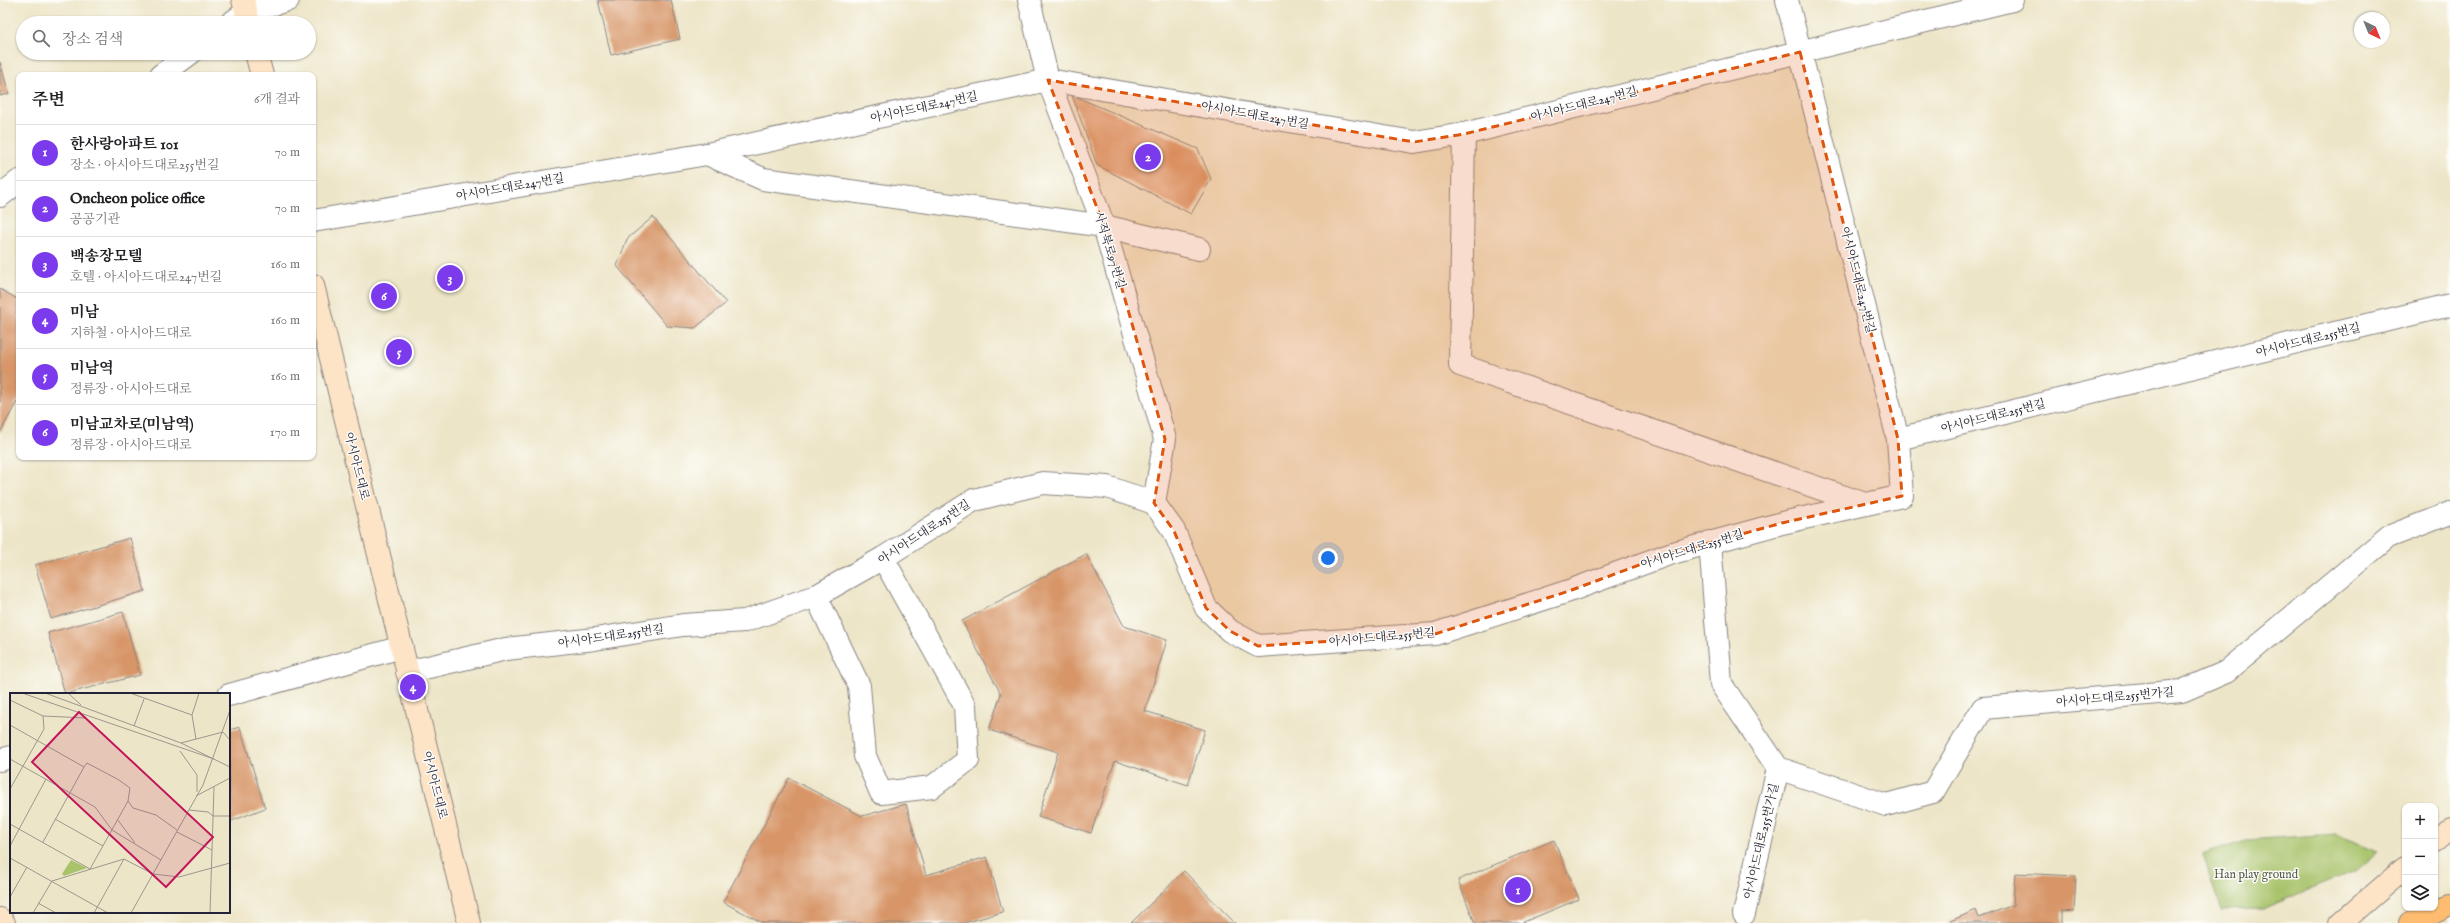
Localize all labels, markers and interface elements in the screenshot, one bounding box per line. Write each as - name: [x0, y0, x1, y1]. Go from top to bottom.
- north arrow: [2354, 12, 2390, 48]
- search box: [16, 16, 316, 60]
- icon: search: [30, 27, 52, 49]
- text: 장소 검색: [62, 30, 123, 49]
- street label: 아시아드대로247번길: [1529, 84, 1639, 125]
- street label: 아시아드대로247번길: [869, 89, 979, 126]
- text: 주변: [32, 90, 65, 111]
- text: 6개 결과: [254, 91, 300, 108]
- street label: 아시아드대로247번길: [1200, 99, 1310, 132]
- text: 한사랑아파트 101: [70, 135, 179, 154]
- pin: 2: [1135, 142, 1161, 172]
- text: 1: [43, 144, 47, 161]
- text: 70 m: [275, 144, 300, 161]
- text: 장소 · 아시아드대로255번길: [70, 157, 220, 174]
- street label: 아시아드대로247번길: [455, 171, 565, 204]
- text: Oncheon police office: [70, 189, 205, 208]
- text: 2: [42, 200, 48, 217]
- text: 70 m: [275, 200, 300, 217]
- street label: 사직북로97번길: [1091, 210, 1128, 291]
- text: 공공기관: [70, 211, 120, 228]
- street label: 아시아드대로247번길: [1837, 225, 1878, 335]
- text: 백송장모텔: [70, 247, 142, 266]
- text: 3: [43, 256, 47, 273]
- text: 160 m: [270, 256, 300, 273]
- pin: 3: [437, 263, 463, 293]
- text: 호텔 · 아시아드대로247번길: [70, 269, 222, 286]
- pin: 6: [371, 281, 397, 311]
- text: 미남: [70, 303, 99, 322]
- text: 4: [42, 312, 48, 329]
- text: 160 m: [270, 312, 300, 329]
- street label: 아시아드대로255번길: [2254, 320, 2362, 361]
- text: 지하철 · 아시아드대로: [70, 325, 192, 342]
- pin: 5: [386, 337, 412, 367]
- text: 미남역: [70, 359, 113, 378]
- text: 5: [43, 368, 47, 385]
- text: 160 m: [270, 368, 300, 385]
- text: 정류장 · 아시아드대로: [70, 381, 192, 398]
- street label: 아시아드대로255번길: [1939, 396, 2047, 437]
- text: 미남교차로(미남역): [70, 415, 194, 434]
- text: 6: [42, 424, 48, 441]
- text: 170 m: [270, 424, 300, 441]
- street label: 아시아드대로: [341, 431, 372, 502]
- text: 정류장 · 아시아드대로: [70, 437, 192, 454]
- street label: 아시아드대로255번길: [875, 497, 973, 568]
- street label: 아시아드대로255번길: [1639, 527, 1746, 572]
- your location: [1318, 548, 1338, 568]
- street label: 아시아드대로255번길: [557, 622, 665, 651]
- street label: 아시아드대로255번길: [1328, 625, 1436, 650]
- pin: 4: [400, 672, 426, 702]
- street label: 아시아드대로255번가길: [2055, 685, 2175, 710]
- inset map: [10, 693, 230, 913]
- street label: 아시아드대로: [419, 750, 450, 821]
- street label: 아시아드대로255번가길: [1741, 782, 1782, 901]
- map controls: [2402, 803, 2438, 911]
- button: +: [2402, 803, 2438, 839]
- button: −: [2402, 839, 2438, 875]
- park label: Han play ground: [2214, 867, 2299, 883]
- pin: 1: [1505, 875, 1531, 905]
- button: layers: [2402, 875, 2438, 911]

